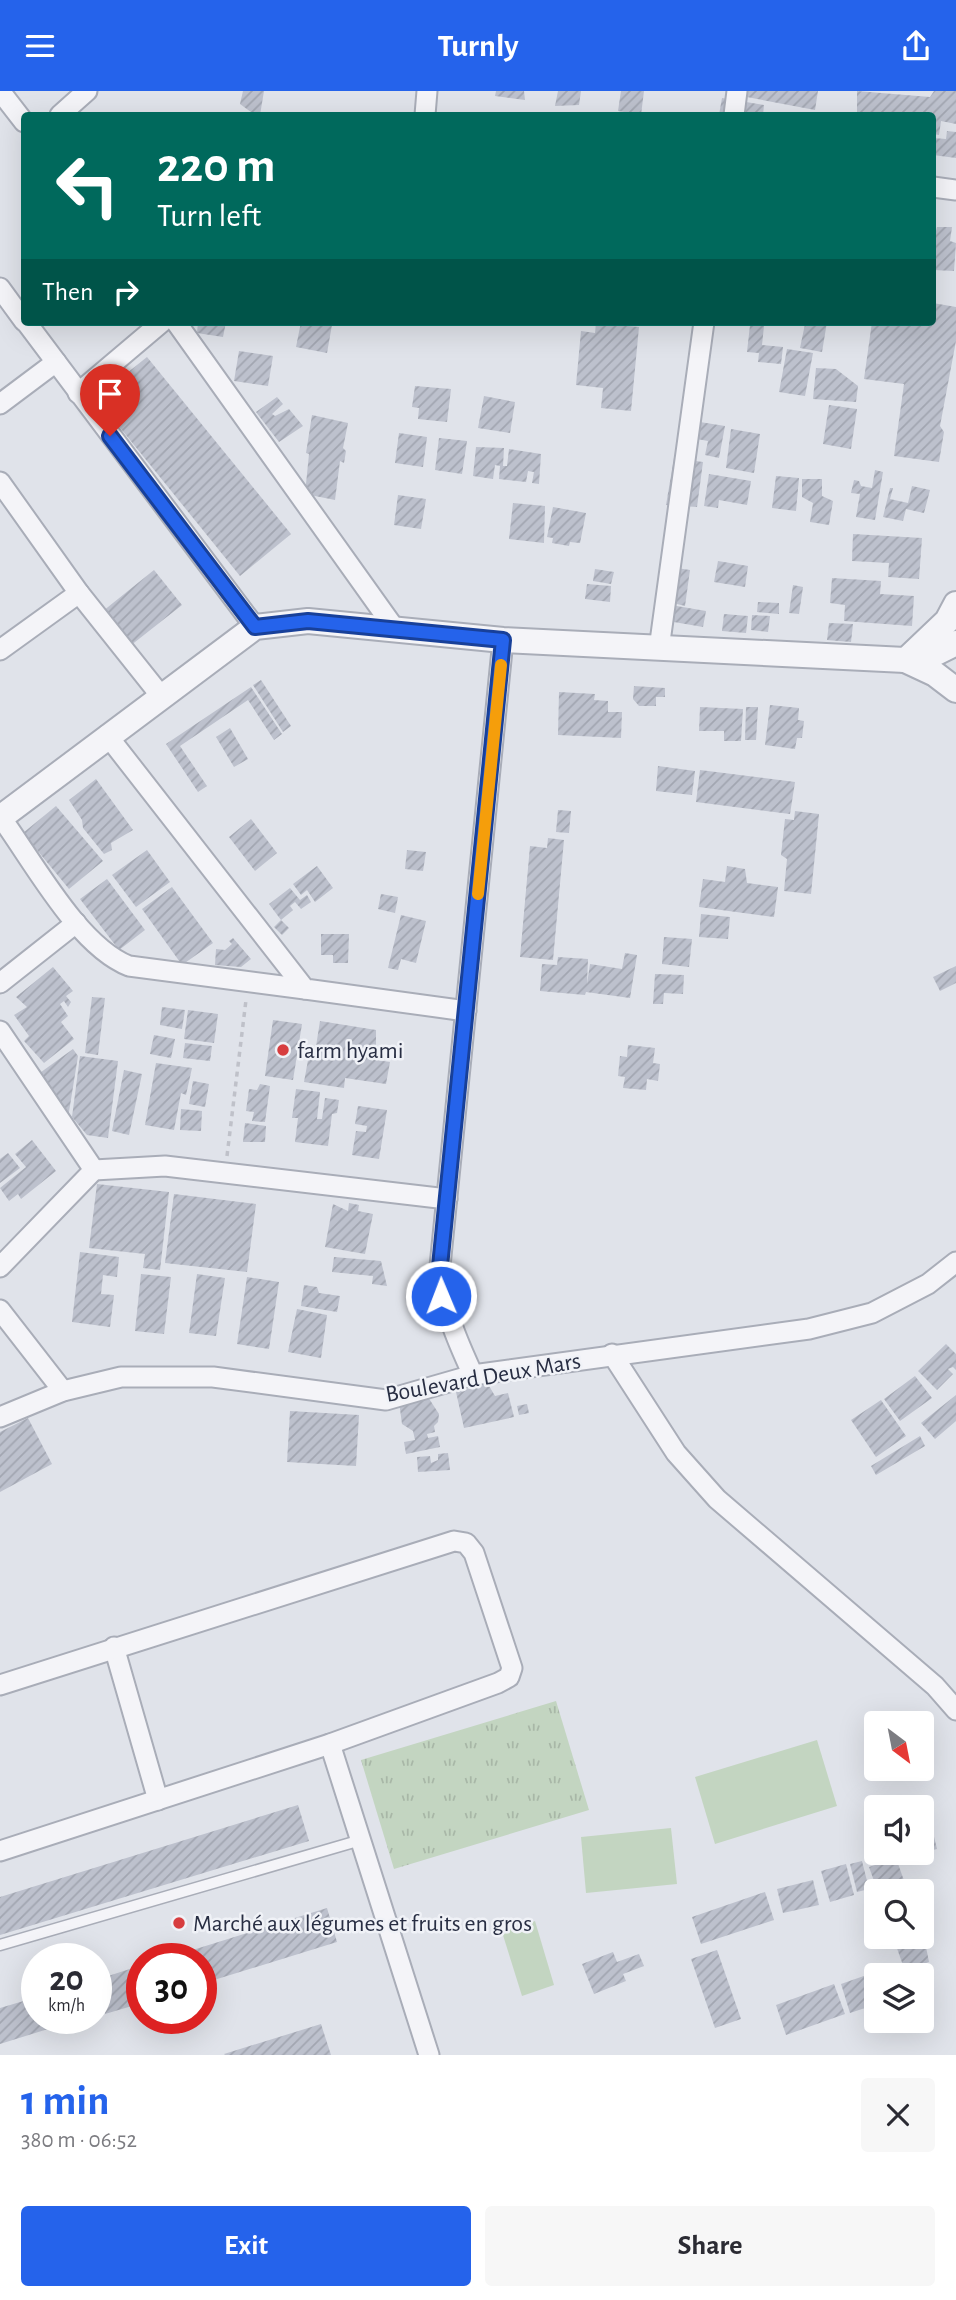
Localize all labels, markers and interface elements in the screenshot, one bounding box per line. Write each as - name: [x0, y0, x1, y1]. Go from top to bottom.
- icon: menu: [21, 27, 59, 65]
- icon: share: [897, 27, 935, 65]
- text: Turnly: [437, 30, 519, 62]
- icon: left: [42, 140, 133, 231]
- text: 220 m: [157, 142, 276, 191]
- text: Turn left: [157, 200, 261, 232]
- icon: right: [107, 273, 145, 311]
- text: Then: [42, 279, 93, 305]
- pin: [80, 364, 140, 436]
- icon: arrive: [91, 375, 129, 413]
- place label: farm hyami: [297, 1039, 404, 1063]
- marker: farm hyami: [275, 1042, 291, 1058]
- position arrow: [404, 1259, 478, 1333]
- street label: Boulevard Deux Mars: [384, 1349, 583, 1407]
- north arrow: [864, 1711, 934, 1781]
- map controls: [864, 1711, 934, 2033]
- button: sound: [864, 1795, 934, 1865]
- button: search: [864, 1879, 934, 1949]
- place label: Marché aux légumes et fruits en gros: [193, 1912, 532, 1936]
- marker: Marché aux légumes et fruits en gros: [171, 1915, 187, 1931]
- speed limit sign: 30: [126, 1943, 217, 2034]
- text: 20: [49, 1962, 84, 1997]
- button: layers: [864, 1963, 934, 2033]
- text: km/h: [48, 1997, 85, 2015]
- button: close: [861, 2078, 935, 2152]
- text: 1 min: [21, 2080, 110, 2122]
- text: 380 m · 06:52: [21, 2129, 137, 2152]
- button: Exit: [21, 2206, 471, 2286]
- button: Share: [485, 2206, 935, 2286]

